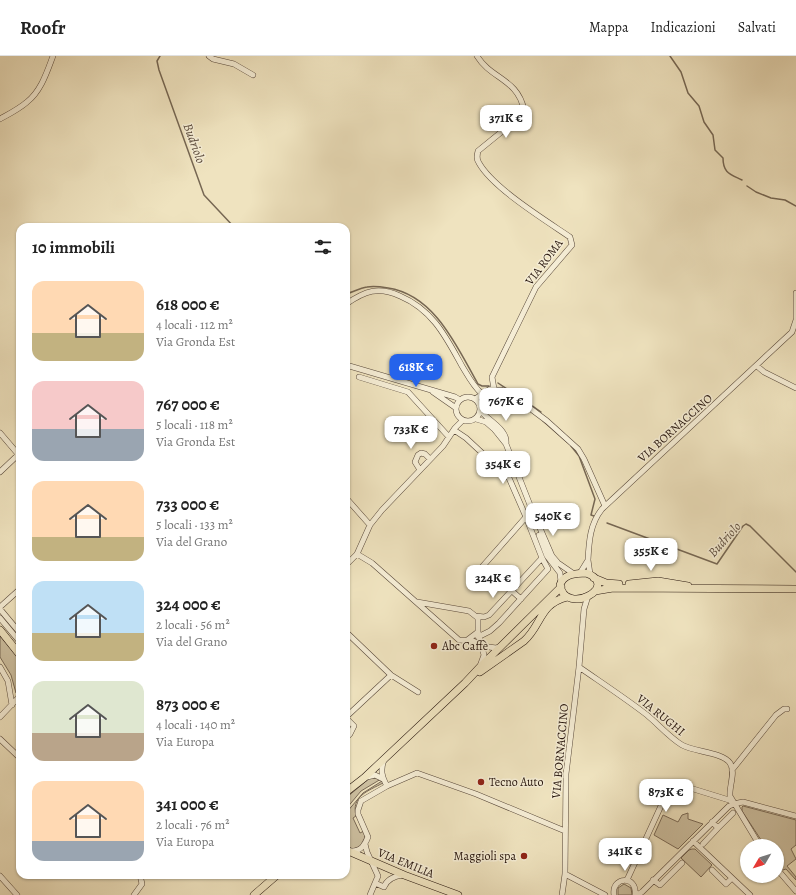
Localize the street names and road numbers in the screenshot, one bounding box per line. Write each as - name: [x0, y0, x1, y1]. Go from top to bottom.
- street label: VIA ROMA: [521, 235, 567, 289]
- street label: VIA BORNACCINO: [634, 390, 716, 466]
- street label: VIA RUGHI: [633, 690, 688, 739]
- street label: VIA BORNACCINO: [548, 703, 572, 800]
- street label: VIA EMILIA: [374, 844, 438, 882]

